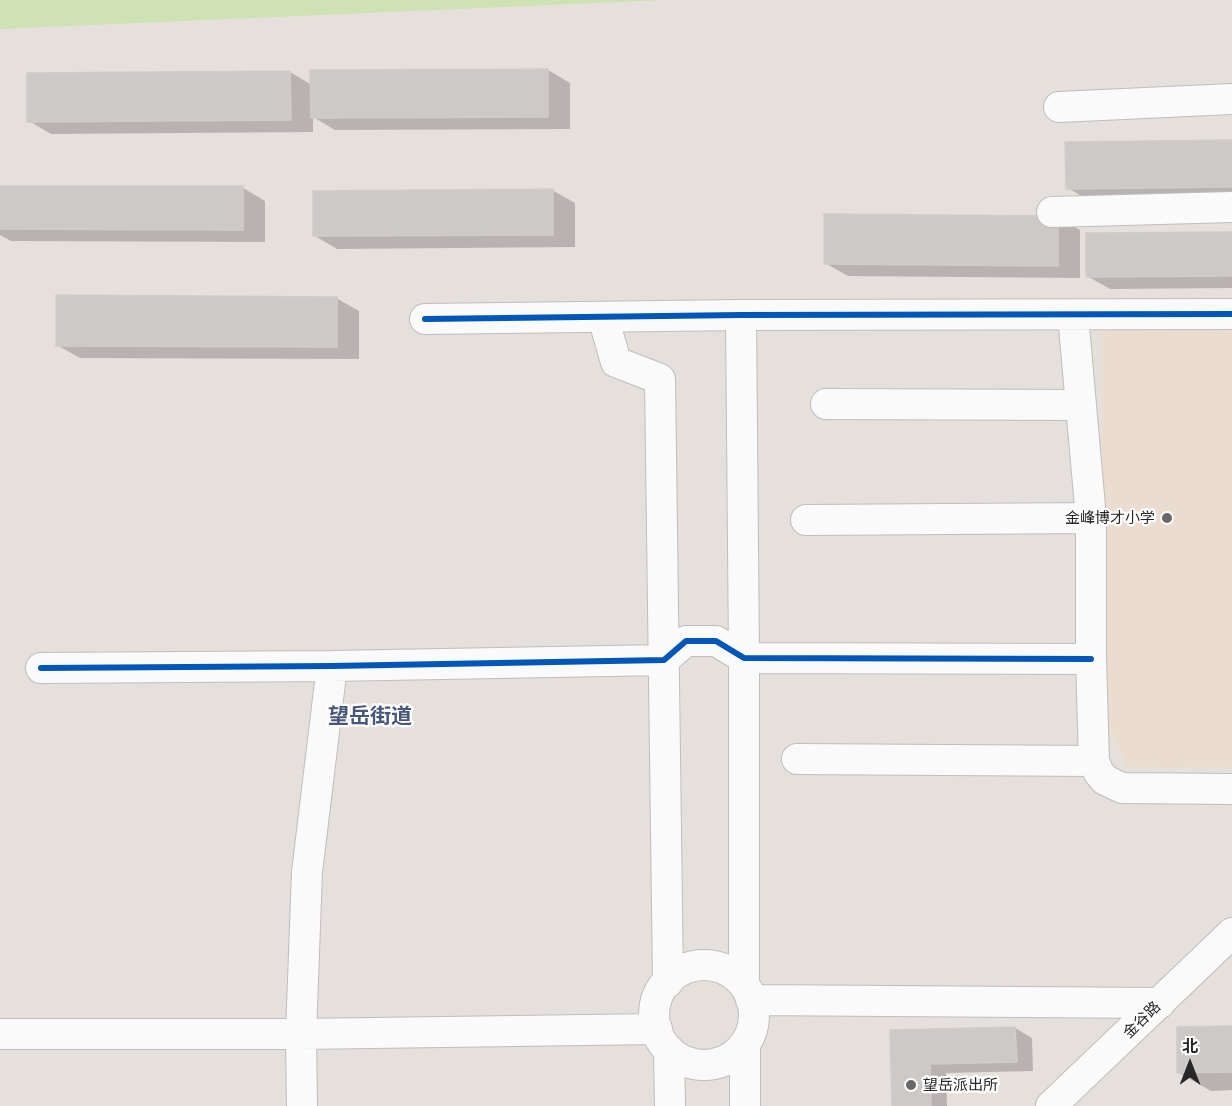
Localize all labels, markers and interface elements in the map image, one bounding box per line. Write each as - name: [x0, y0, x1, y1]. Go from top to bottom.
- place label: 金峰博才小学: [1065, 509, 1155, 527]
- marker: 金峰博才小学: [1160, 511, 1174, 525]
- district label: 望岳街道: [328, 704, 412, 730]
- street label: 金谷路: [1120, 998, 1164, 1042]
- north arrow: [1160, 1034, 1220, 1094]
- text: 北: [1182, 1036, 1198, 1056]
- place label: 望岳派出所: [923, 1076, 998, 1094]
- marker: 望岳派出所: [904, 1078, 918, 1092]

